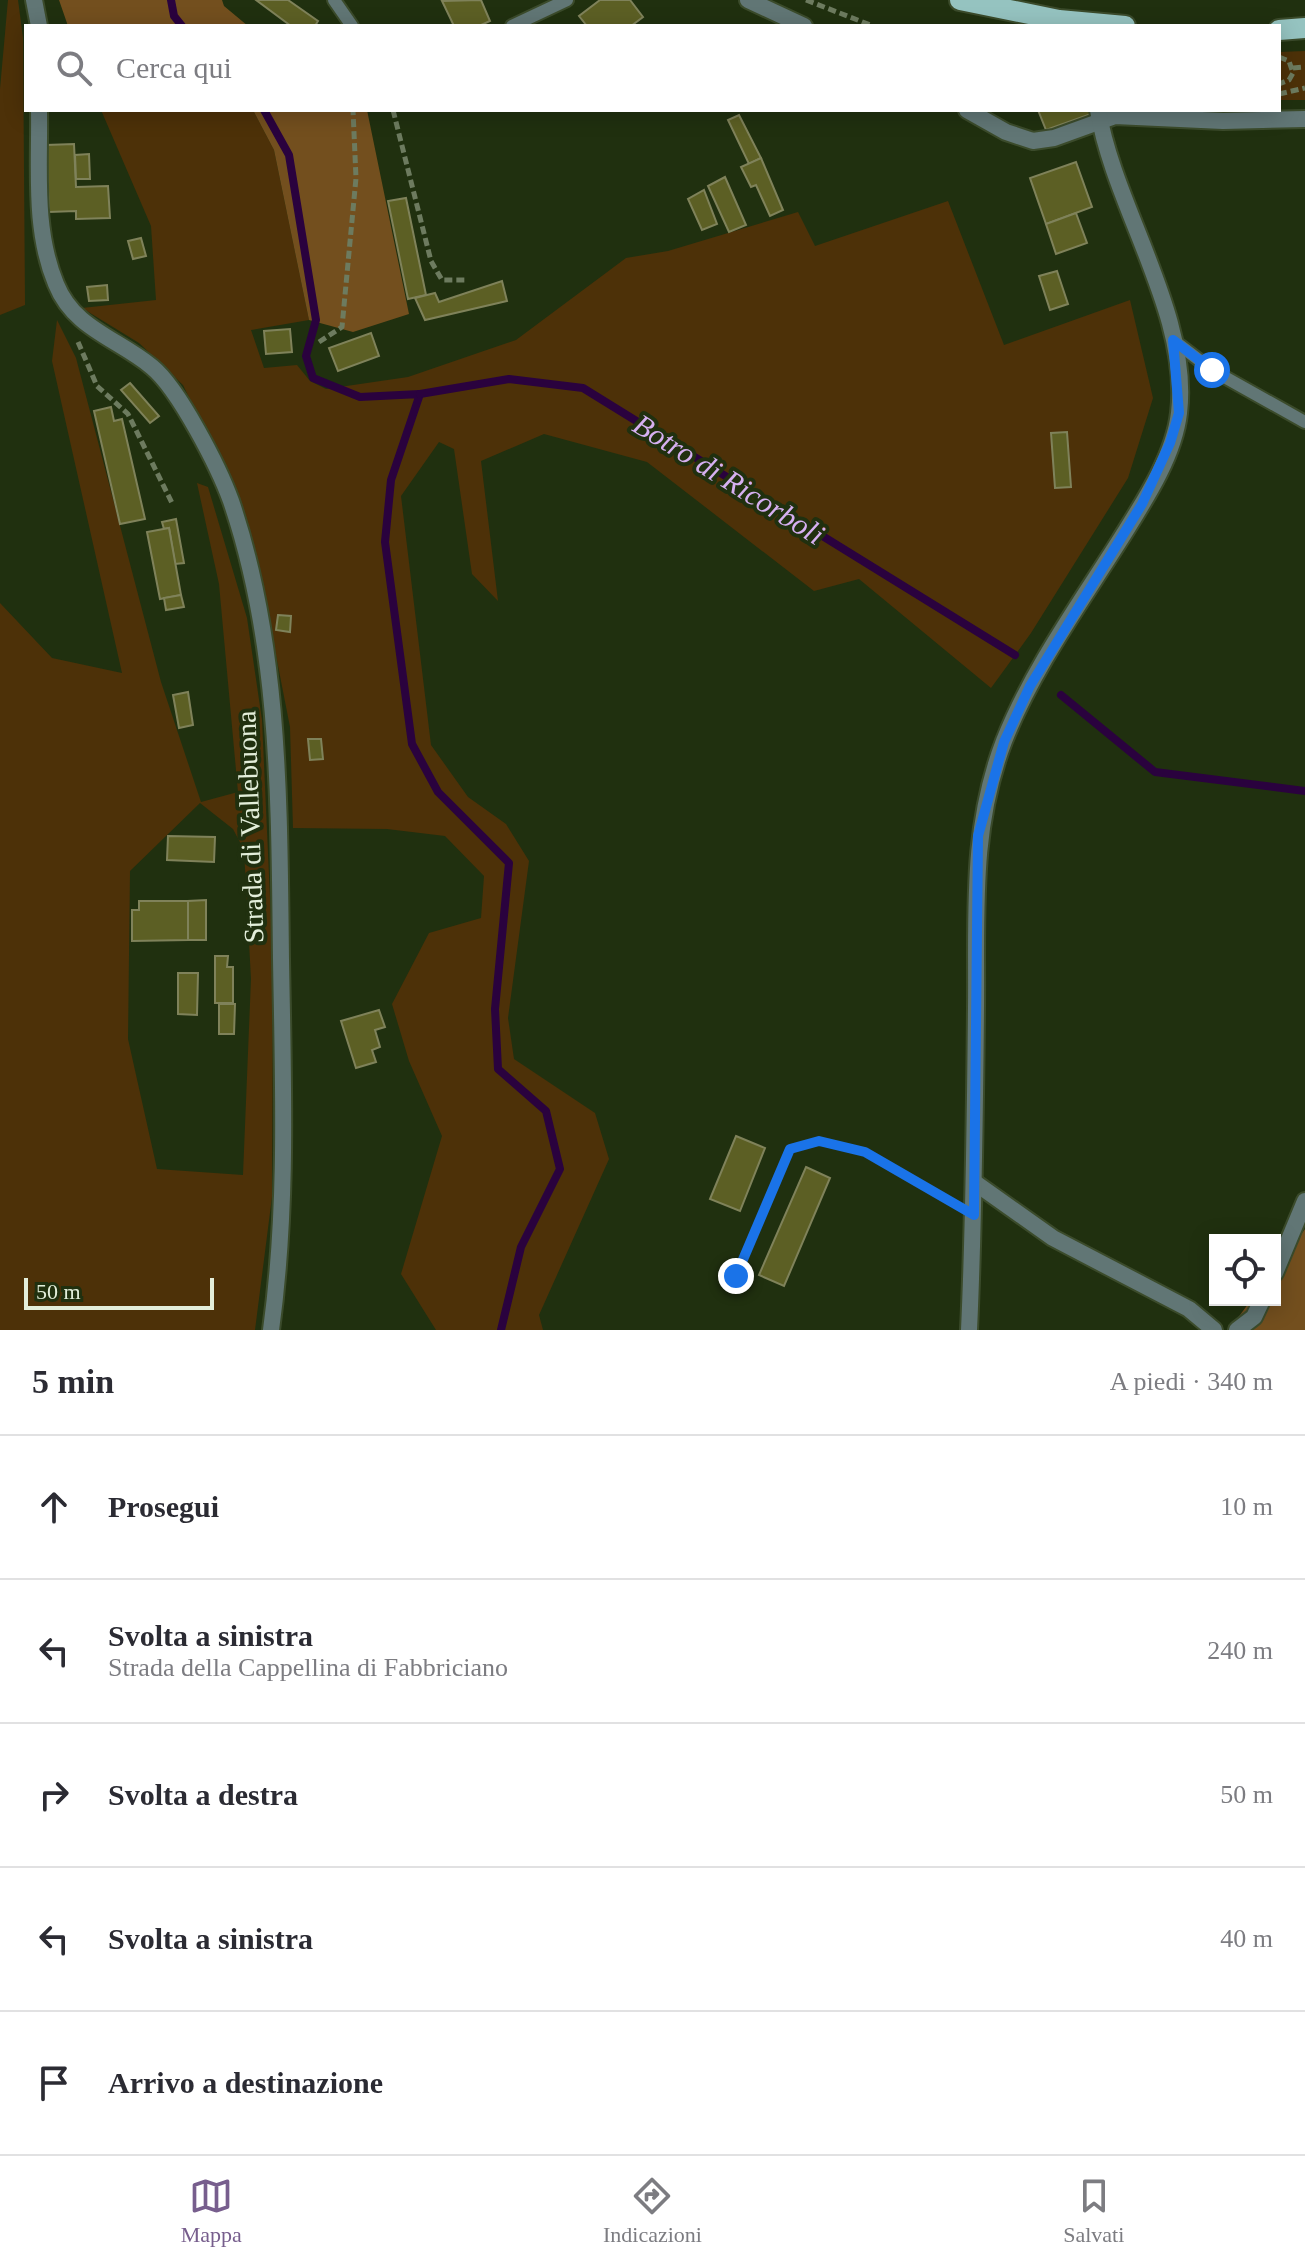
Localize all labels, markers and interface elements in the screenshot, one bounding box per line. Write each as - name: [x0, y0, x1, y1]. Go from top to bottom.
- search box: [24, 24, 1281, 112]
- icon: search: [52, 46, 96, 90]
- text: Cerca qui: [116, 51, 232, 84]
- route start: [1194, 352, 1230, 388]
- water label: Botro di Ricorboli: [627, 407, 831, 551]
- street label: Strada di Vallebuona: [230, 710, 270, 944]
- map controls: [1209, 1234, 1281, 1306]
- button: locate: [1209, 1234, 1281, 1306]
- route end: [718, 1258, 754, 1294]
- scale bar: [24, 1274, 214, 1310]
- text: 50 m: [36, 1279, 81, 1304]
- text: 5 min: [32, 1363, 114, 1400]
- text: A piedi · 340 m: [1110, 1367, 1273, 1396]
- icon: ahead: [32, 1485, 76, 1529]
- text: Prosegui: [108, 1490, 219, 1523]
- text: 10 m: [1220, 1492, 1273, 1521]
- text: Svolta a sinistra: [108, 1619, 313, 1652]
- icon: left: [32, 1629, 76, 1673]
- text: 240 m: [1207, 1636, 1273, 1665]
- text: Strada della Cappellina di Fabbriciano: [108, 1653, 508, 1682]
- icon: right: [32, 1773, 76, 1817]
- text: Svolta a destra: [108, 1778, 298, 1811]
- text: 50 m: [1220, 1780, 1273, 1809]
- icon: left: [32, 1917, 76, 1961]
- text: Svolta a sinistra: [108, 1922, 313, 1955]
- text: 40 m: [1220, 1924, 1273, 1953]
- icon: arrive: [32, 2061, 76, 2105]
- text: Arrivo a destinazione: [108, 2066, 383, 2099]
- tab: Mappa: [181, 2174, 242, 2248]
- tab: Indicazioni: [603, 2174, 702, 2248]
- tab: Salvati: [1063, 2174, 1124, 2248]

